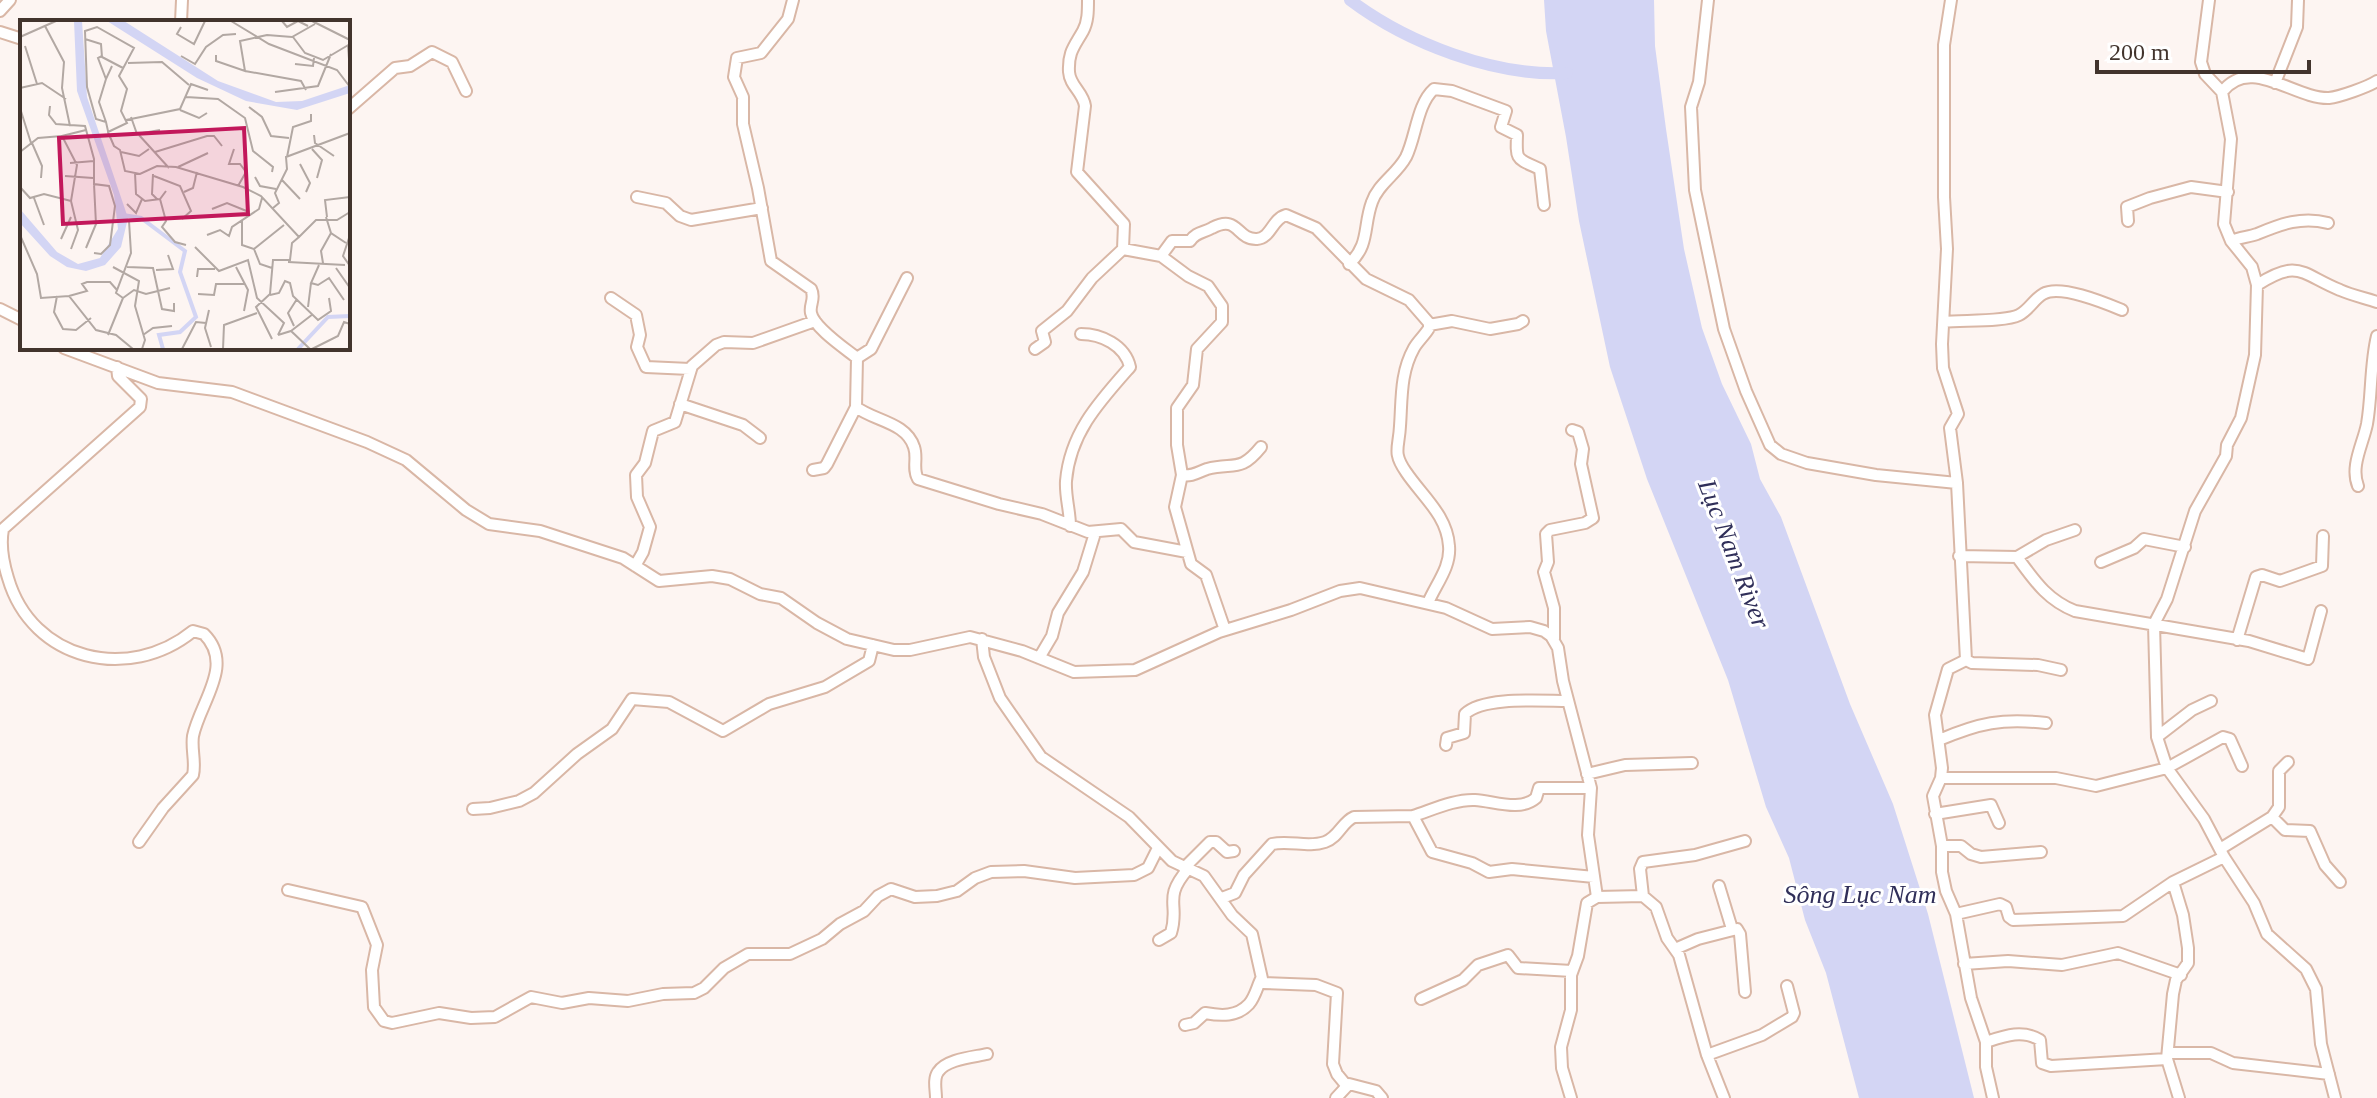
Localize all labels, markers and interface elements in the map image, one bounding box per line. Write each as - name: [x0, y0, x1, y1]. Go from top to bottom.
- inset map: [20, 20, 350, 350]
- scale bar: [2097, 24, 2309, 74]
- text: 200 m: [2109, 39, 2170, 65]
- water label: Lục Nam River: [1692, 474, 1776, 634]
- water label: Sông Lục Nam: [1783, 880, 1937, 909]

